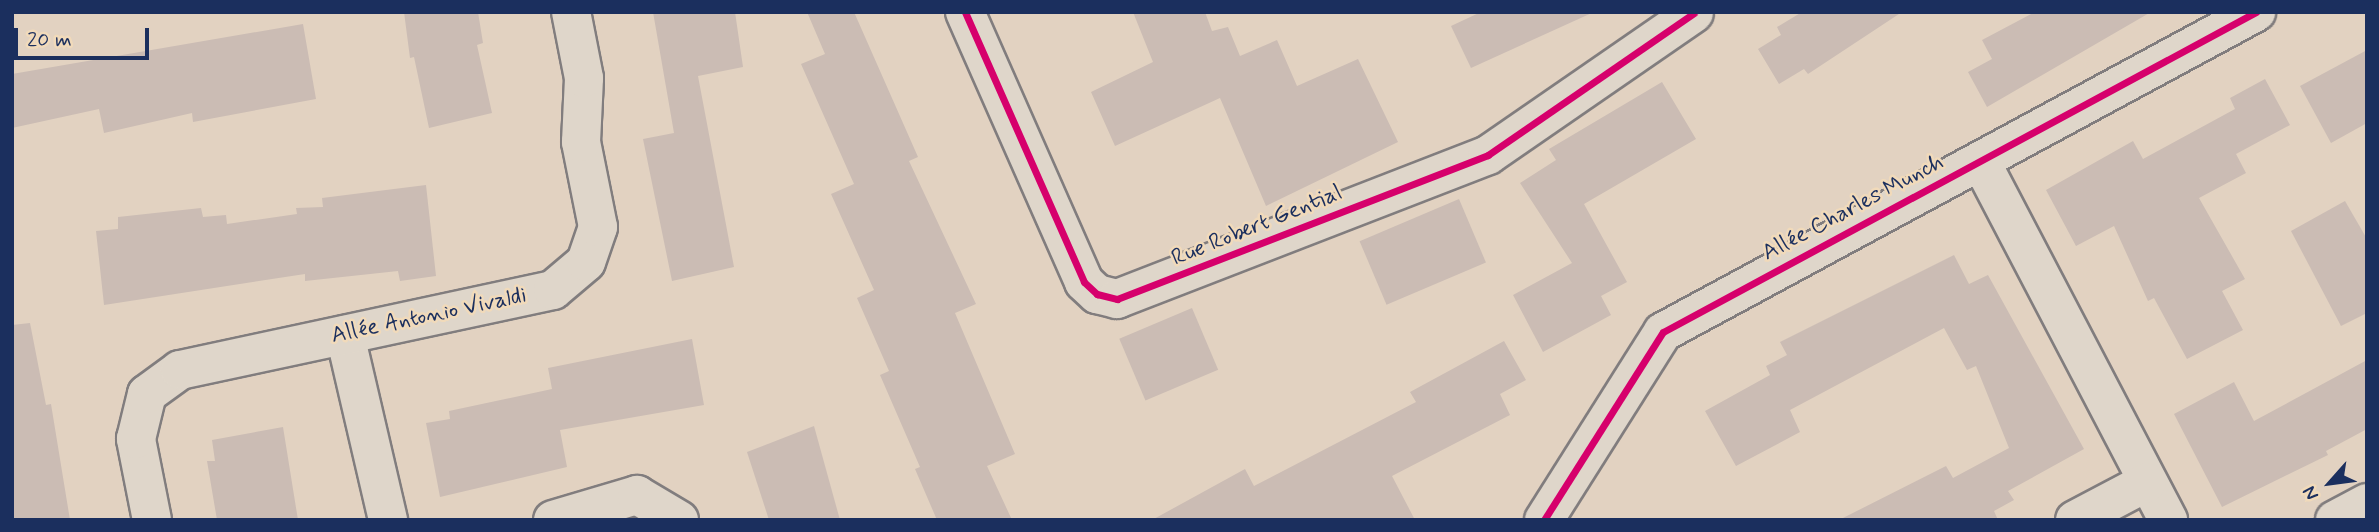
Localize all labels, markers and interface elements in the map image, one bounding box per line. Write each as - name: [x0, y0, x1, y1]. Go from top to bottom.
- scale bar: [18, 14, 152, 58]
- text: 20 m: [27, 26, 72, 54]
- street label: Allée Charles Munch: [1756, 148, 1950, 268]
- street label: Rue Robert Gential: [1167, 179, 1347, 273]
- street label: Allée Antonio Vivaldi: [328, 282, 530, 350]
- north arrow: [2295, 448, 2365, 518]
- text: N: [2297, 482, 2325, 505]

